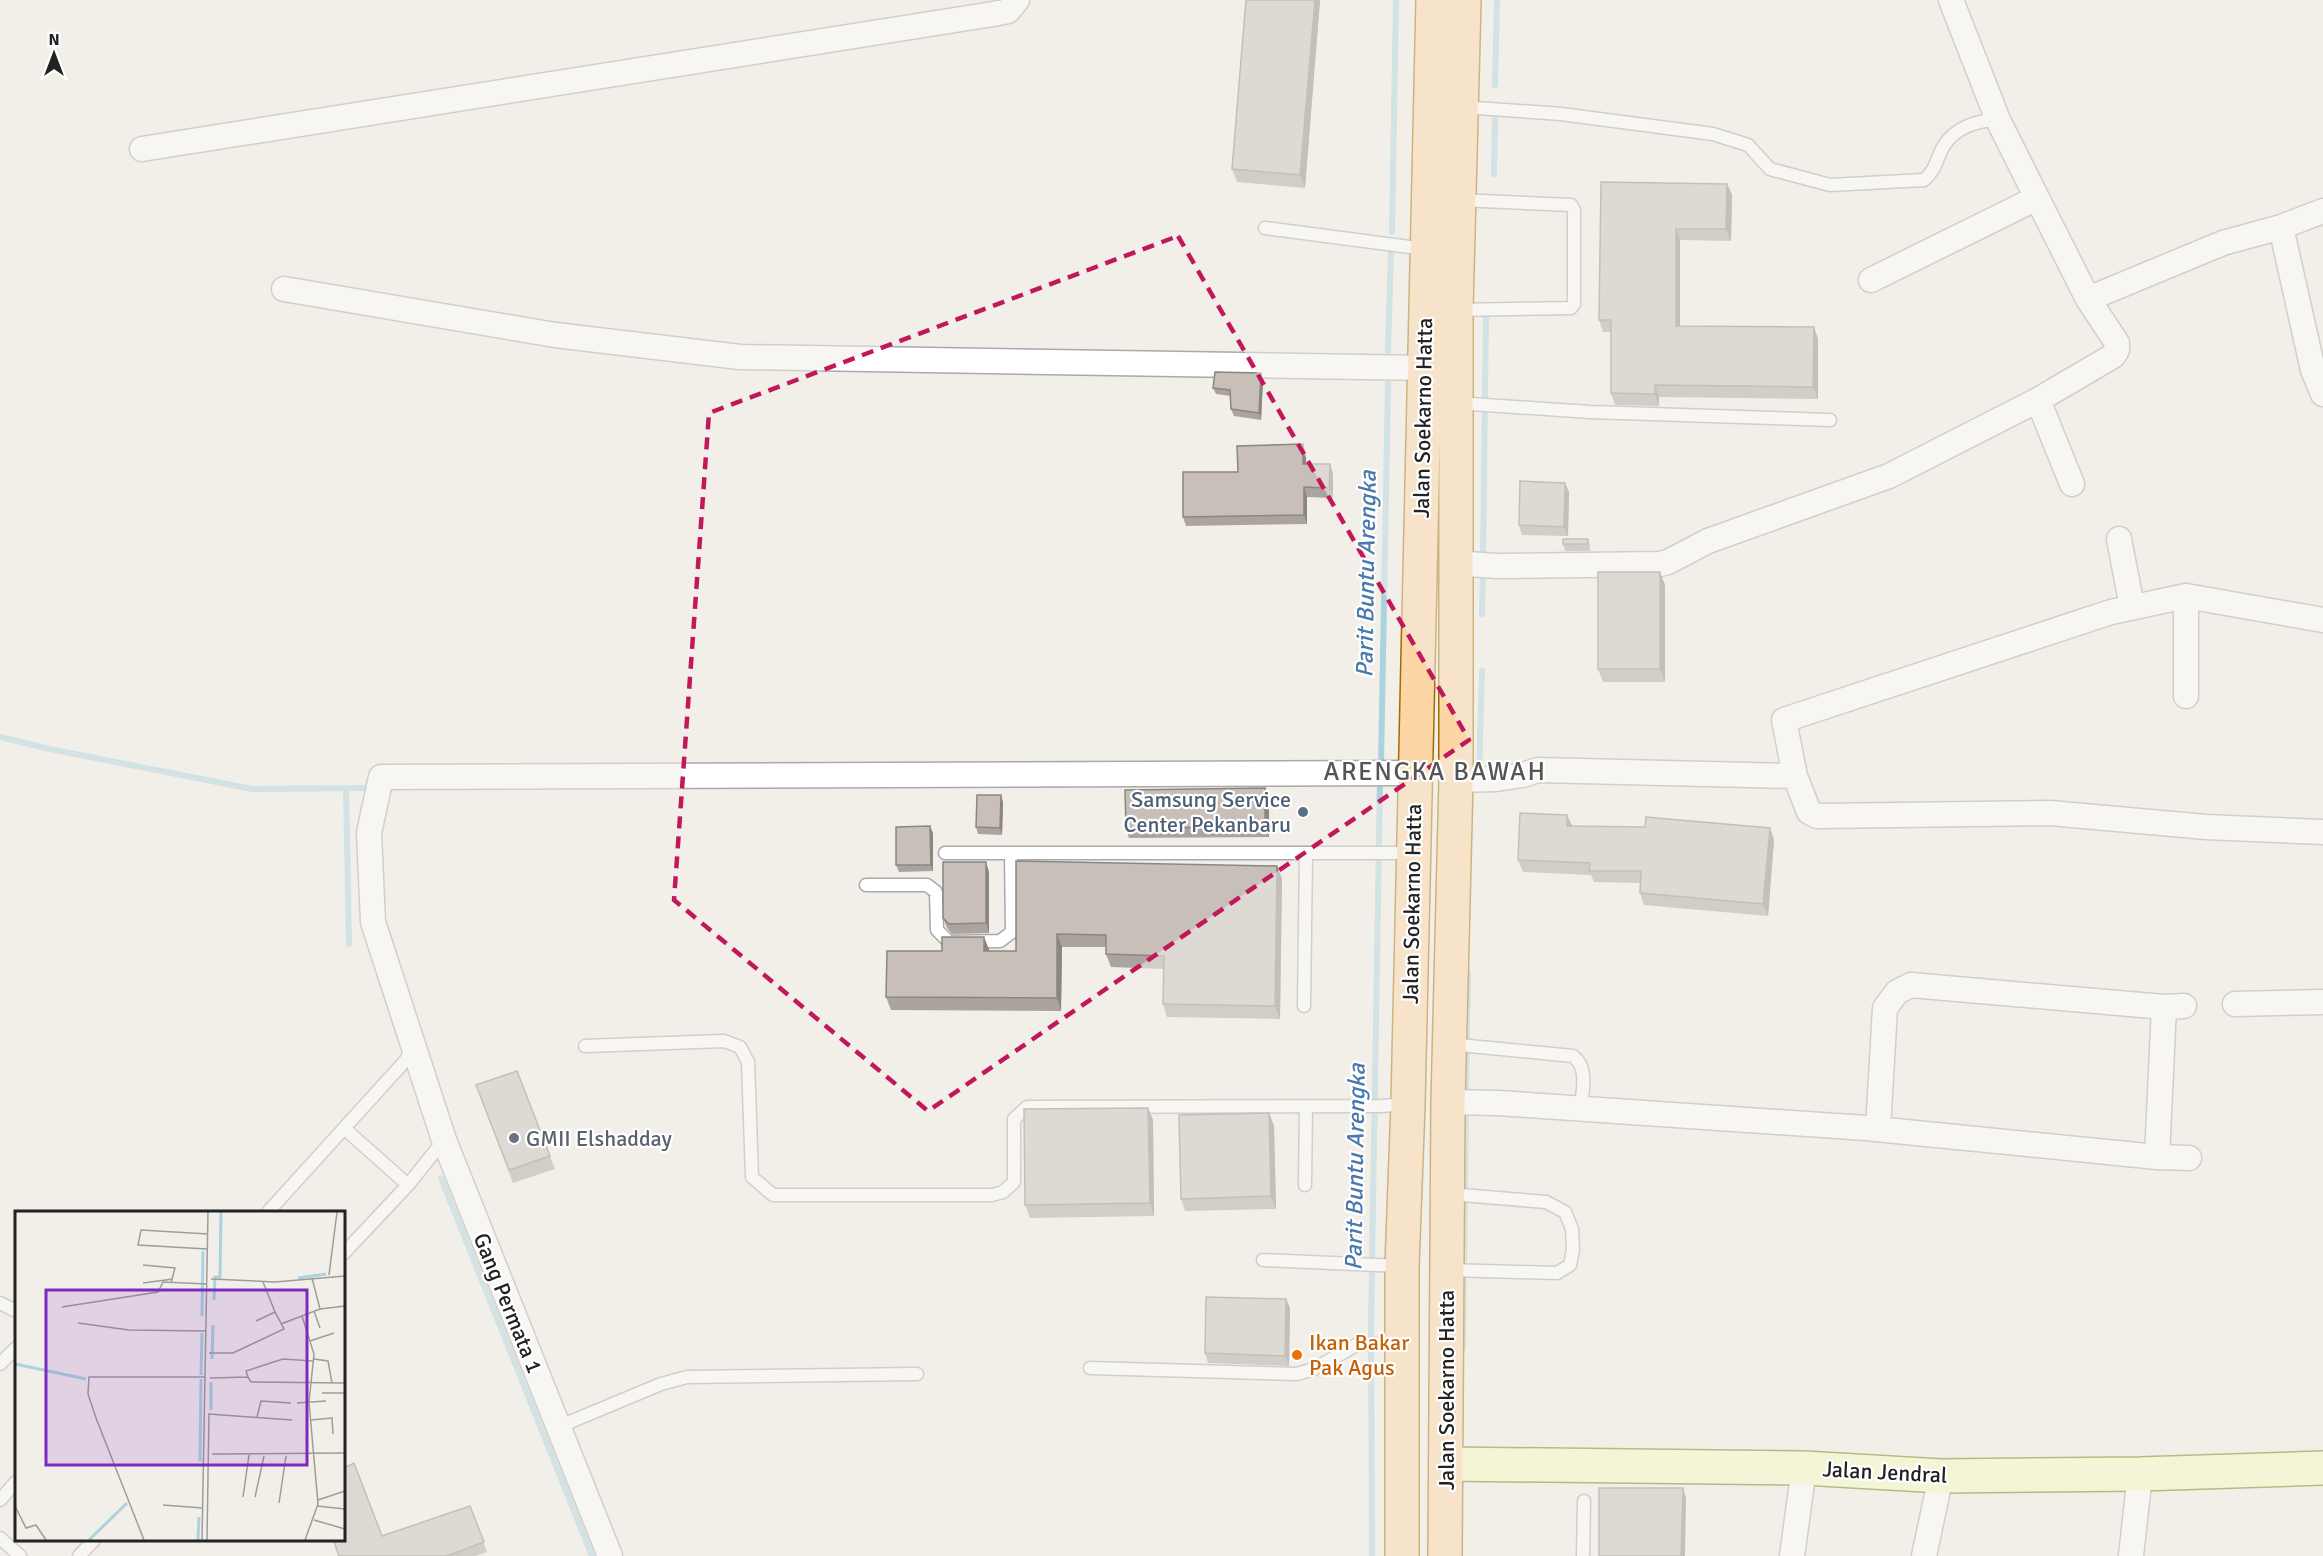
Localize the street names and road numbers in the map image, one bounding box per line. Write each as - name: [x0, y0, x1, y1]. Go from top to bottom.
- street label: Jalan Soekarno Hatta: [1408, 318, 1438, 518]
- street label: Jalan Soekarno Hatta: [1397, 804, 1427, 1004]
- street label: Gang Permata 1: [468, 1229, 548, 1377]
- street label: Jalan Soekarno Hatta: [1433, 1290, 1460, 1490]
- street label: Jalan Jendral: [1822, 1455, 1948, 1489]

